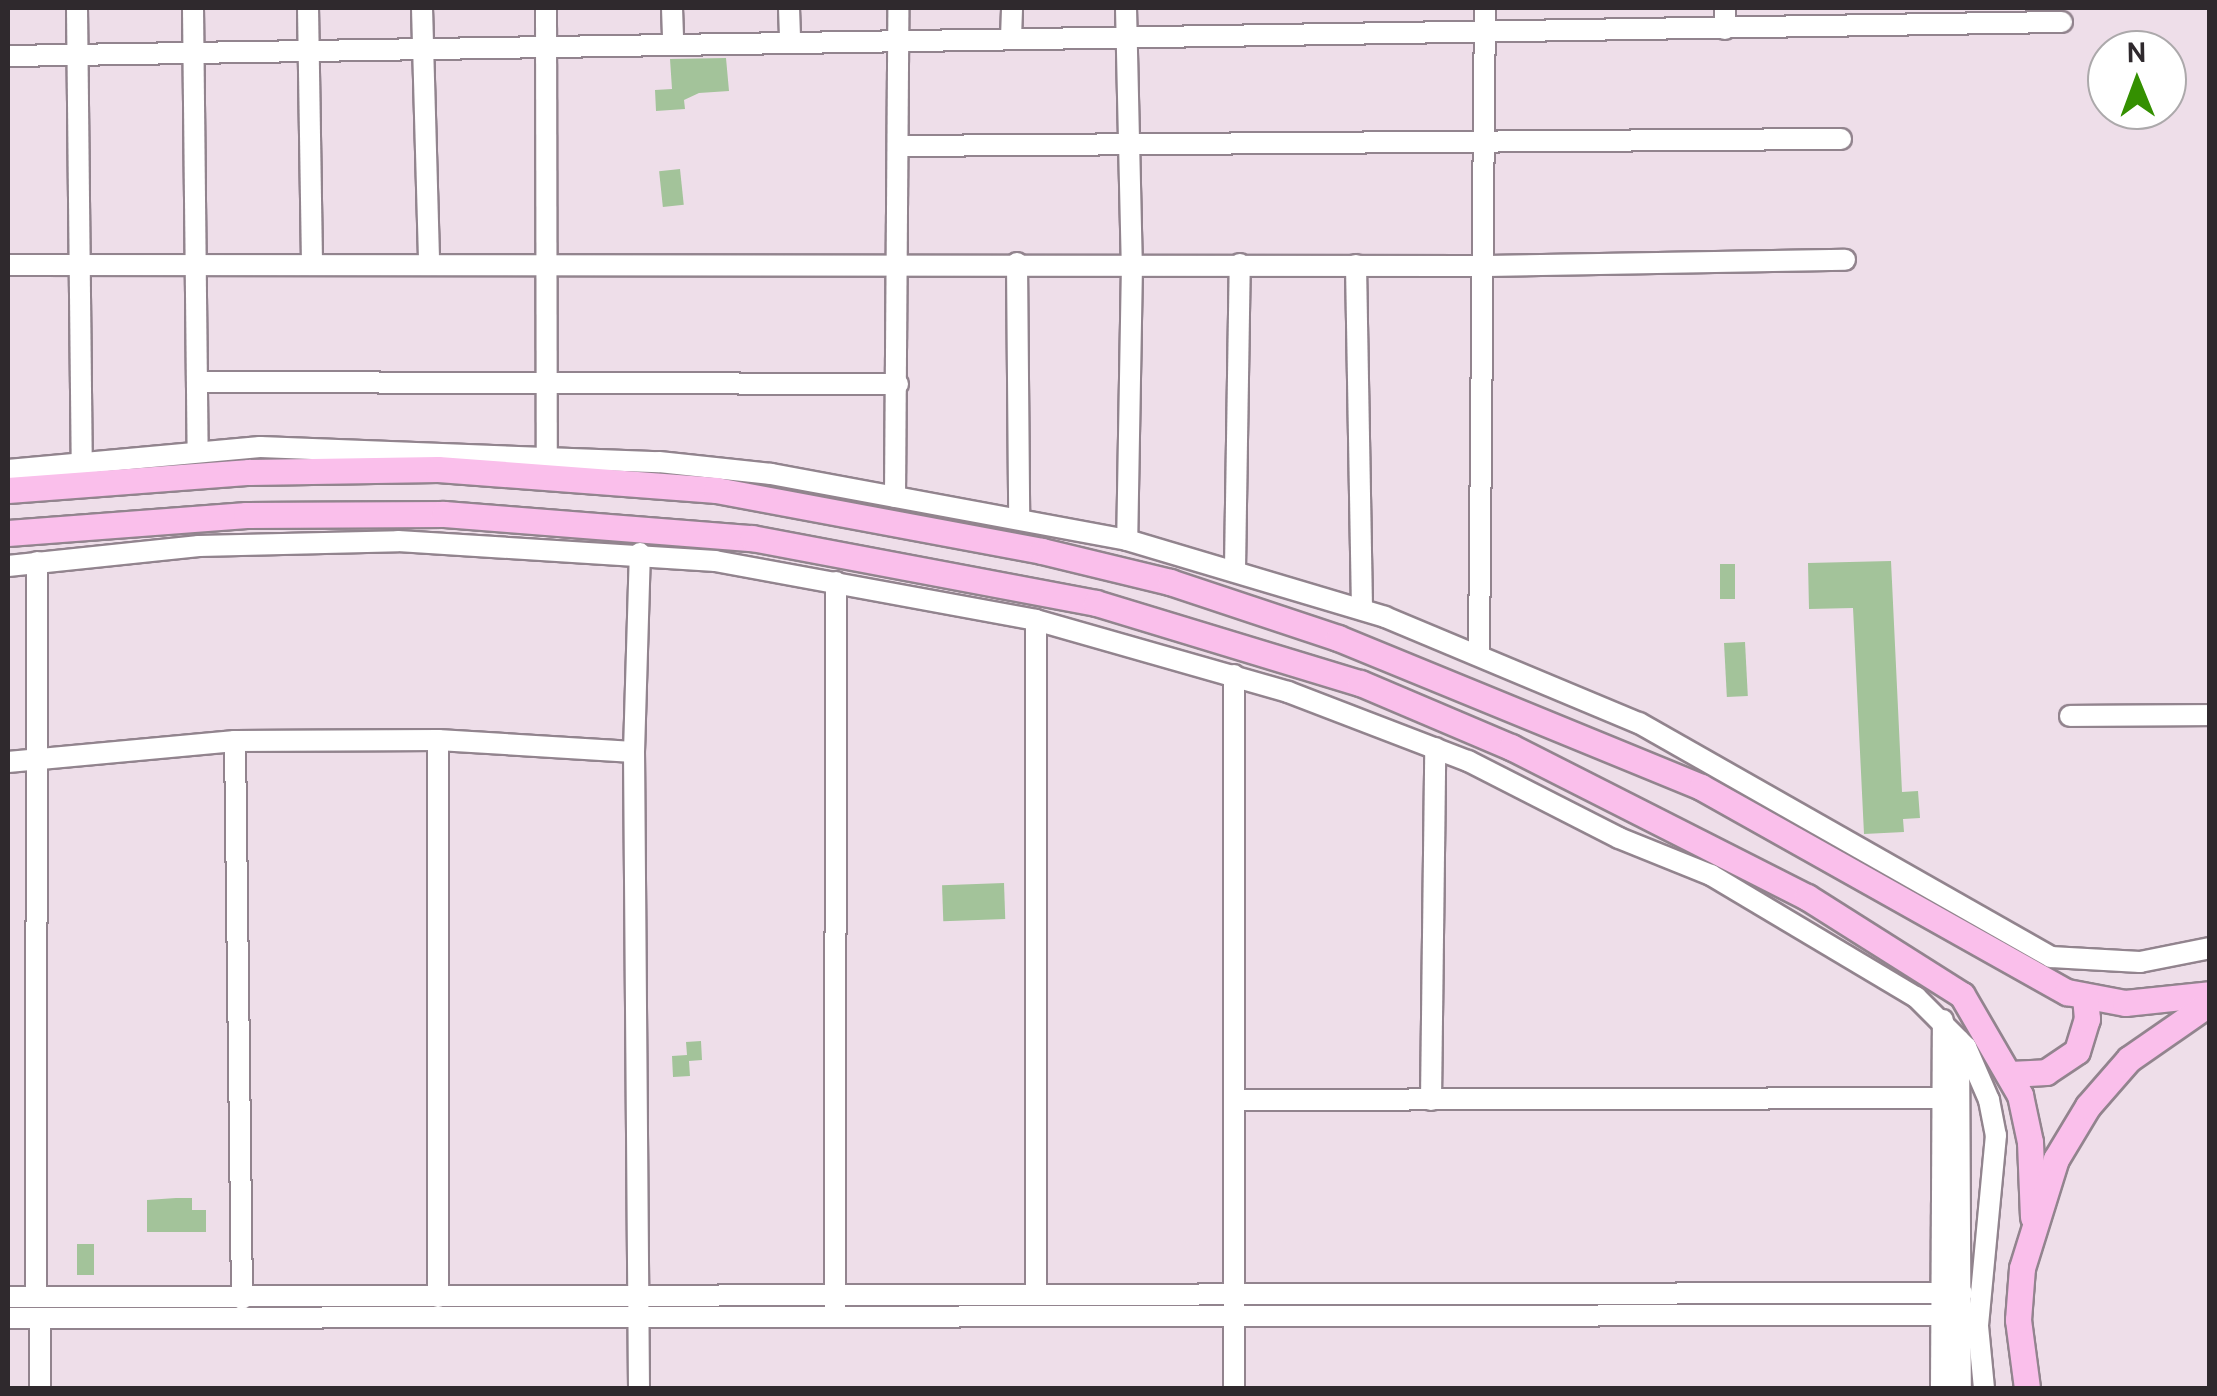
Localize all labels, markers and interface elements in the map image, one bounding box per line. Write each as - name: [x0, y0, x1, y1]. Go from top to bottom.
- north arrow: [2087, 30, 2187, 130]
- text: N: [2126, 35, 2147, 69]

